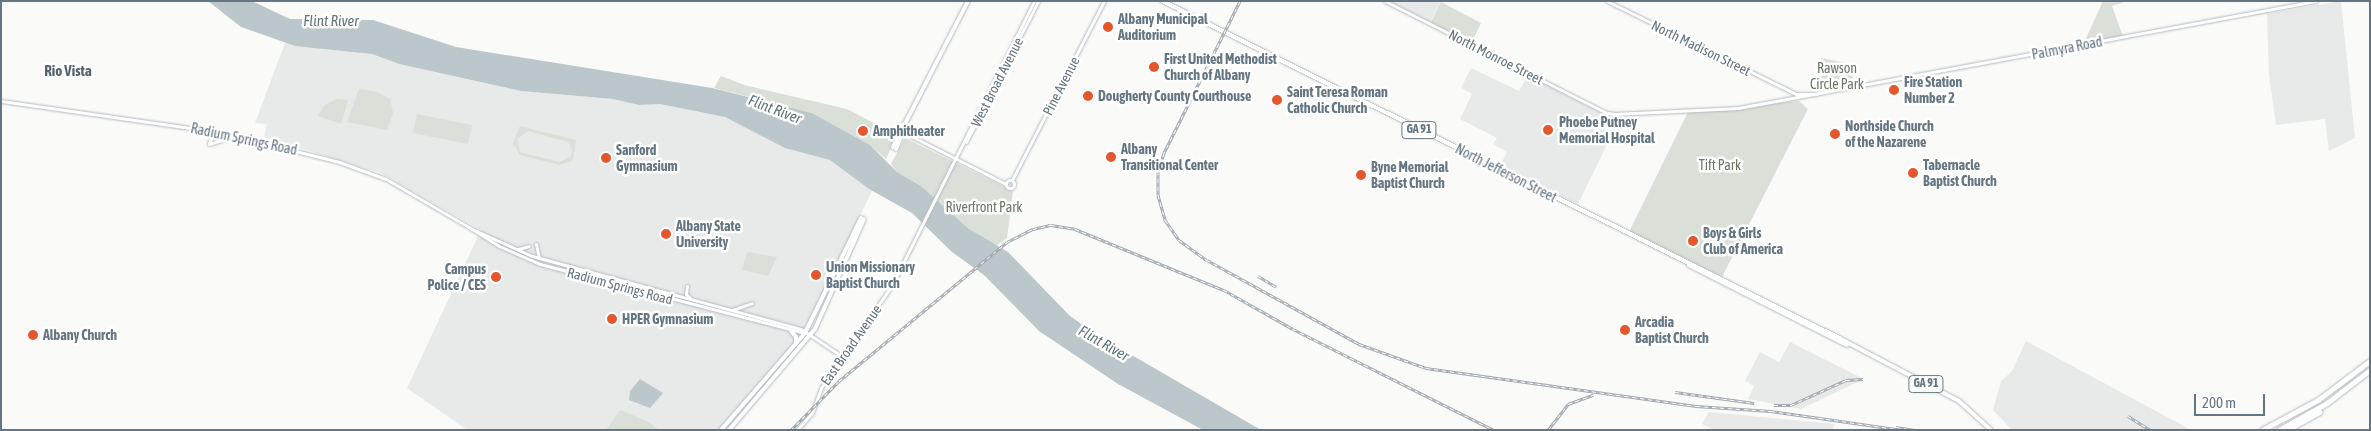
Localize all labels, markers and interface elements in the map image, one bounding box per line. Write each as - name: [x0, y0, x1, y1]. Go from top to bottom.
- place label: Albany Municipal Auditorium: [1118, 11, 1208, 44]
- water label: Flint River: [303, 12, 359, 30]
- street label: North Madison Street: [1649, 17, 1753, 79]
- marker: Albany Municipal Auditorium: [1102, 21, 1114, 33]
- street label: North Monroe Street: [1446, 26, 1546, 88]
- street label: Palmyra Road: [2030, 33, 2104, 63]
- street label: West Broad Avenue: [967, 34, 1027, 130]
- place label: First United Methodist Church of Albany: [1164, 51, 1277, 84]
- street label: Pine Avenue: [1039, 54, 1083, 118]
- park label: Rawson Circle Park: [1810, 60, 1864, 92]
- marker: First United Methodist Church of Albany: [1148, 61, 1160, 73]
- district label: Rio Vista: [44, 62, 92, 80]
- place label: Fire Station Number 2: [1904, 74, 1962, 106]
- place label: Saint Teresa Roman Catholic Church: [1287, 84, 1388, 116]
- marker: Fire Station Number 2: [1888, 84, 1900, 96]
- place label: Dougherty County Courthouse: [1098, 88, 1251, 104]
- marker: Dougherty County Courthouse: [1082, 90, 1094, 102]
- water label: Flint River: [746, 91, 804, 127]
- marker: Saint Teresa Roman Catholic Church: [1271, 94, 1283, 106]
- place label: Phoebe Putney Memorial Hospital: [1559, 114, 1655, 146]
- place label: Northside Church of the Nazarene: [1845, 118, 1934, 150]
- street label: Radium Springs Road: [189, 120, 299, 158]
- road number: GA 91: [1400, 120, 1438, 140]
- place label: Amphitheater: [873, 123, 945, 139]
- marker: Phoebe Putney Memorial Hospital: [1541, 123, 1555, 137]
- marker: Amphitheater: [857, 125, 869, 137]
- marker: Northside Church of the Nazarene: [1829, 128, 1841, 140]
- street label: North Jefferson Street: [1453, 140, 1559, 206]
- place label: Albany Transitional Center: [1121, 141, 1218, 174]
- place label: Sanford Gymnasium: [616, 142, 678, 174]
- marker: Albany Transitional Center: [1105, 151, 1117, 163]
- marker: Sanford Gymnasium: [600, 152, 612, 164]
- park label: Tift Park: [1699, 157, 1741, 173]
- place label: Tabernacle Baptist Church: [1923, 157, 1997, 190]
- place label: Byne Memorial Baptist Church: [1371, 159, 1448, 192]
- marker: Tabernacle Baptist Church: [1907, 167, 1919, 179]
- marker: Byne Memorial Baptist Church: [1355, 169, 1367, 181]
- park label: Riverfront Park: [946, 199, 1022, 215]
- place label: Albany State University: [676, 218, 741, 250]
- place label: Boys & Girls Club of America: [1703, 225, 1783, 258]
- marker: Albany State University: [660, 228, 672, 240]
- marker: Boys & Girls Club of America: [1687, 235, 1699, 247]
- place label: Union Missionary Baptist Church: [826, 259, 915, 292]
- place label: Campus Police / CES: [428, 261, 486, 294]
- street label: Radium Springs Road: [565, 264, 675, 308]
- marker: Union Missionary Baptist Church: [810, 269, 822, 281]
- marker: Campus Police / CES: [490, 271, 502, 283]
- street label: East Broad Avenue: [817, 301, 885, 389]
- place label: HPER Gymnasium: [622, 311, 713, 327]
- marker: HPER Gymnasium: [606, 313, 618, 325]
- place label: Arcadia Baptist Church: [1635, 314, 1709, 347]
- water label: Flint River: [1076, 321, 1132, 365]
- marker: Arcadia Baptist Church: [1619, 324, 1631, 336]
- place label: Albany Church: [43, 327, 117, 343]
- marker: Albany Church: [27, 329, 39, 341]
- road number: GA 91: [1907, 374, 1945, 394]
- scale bar: [2196, 384, 2267, 416]
- text: 200 m: [2202, 394, 2236, 411]

